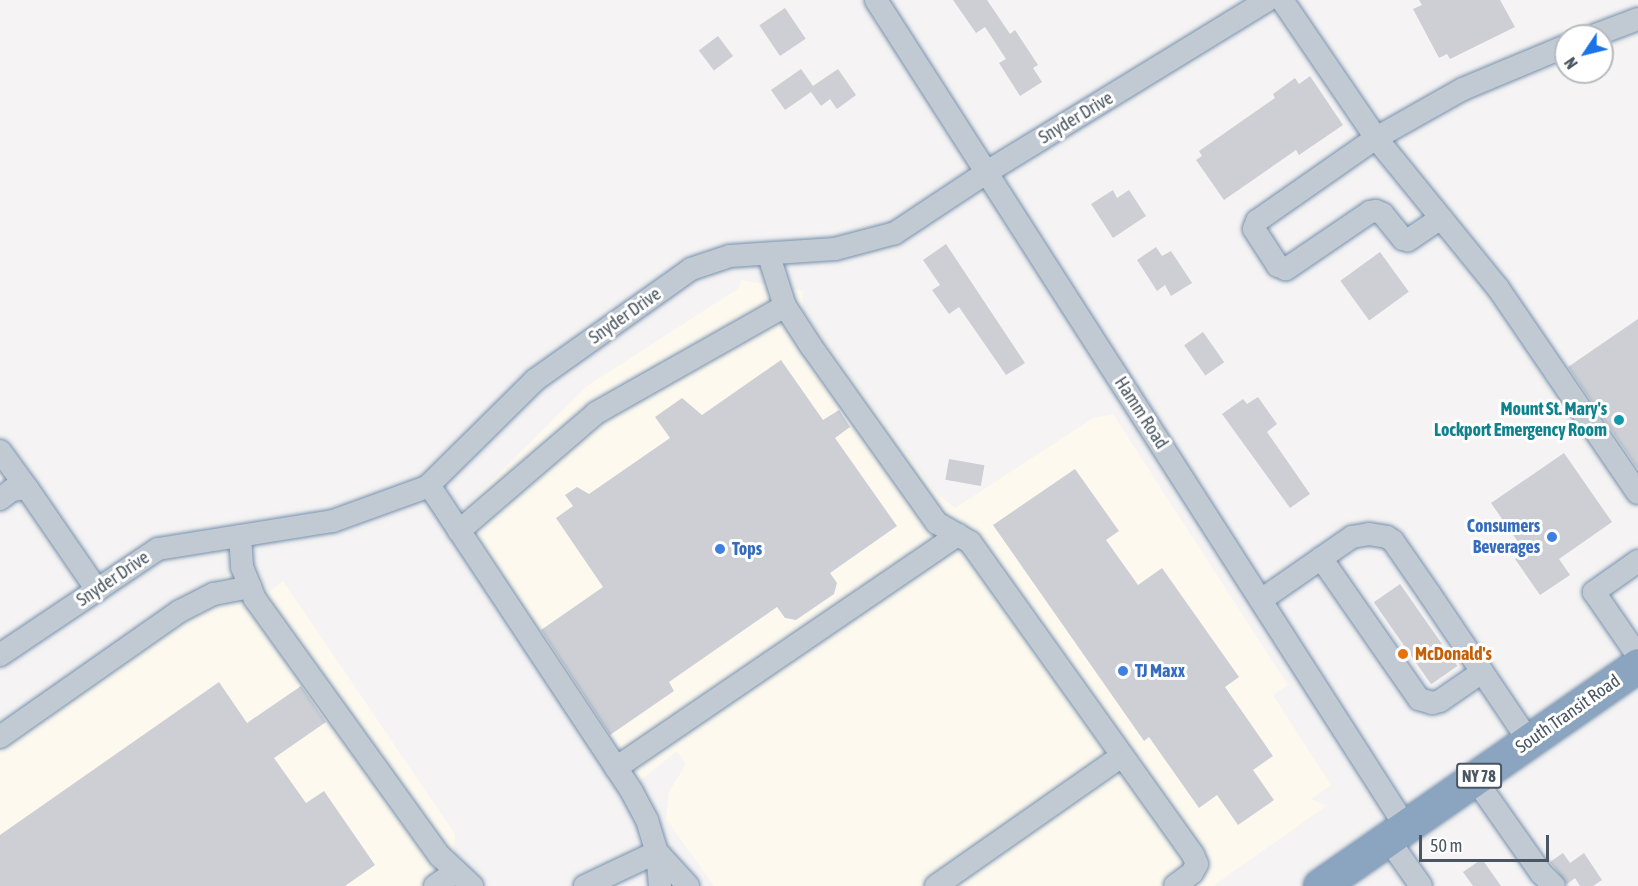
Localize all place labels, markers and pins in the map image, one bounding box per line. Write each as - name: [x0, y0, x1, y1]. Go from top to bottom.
- place label: Mount St. Mary's Lockport Emergency Room: [1434, 399, 1607, 442]
- marker: Mount St. Mary's Lockport Emergency Room: [1612, 413, 1626, 427]
- place label: Consumers Beverages: [1467, 516, 1540, 558]
- marker: Consumers Beverages: [1545, 530, 1559, 544]
- place label: Tops: [732, 538, 762, 560]
- marker: Tops: [713, 542, 727, 556]
- place label: McDonald's: [1415, 643, 1492, 665]
- marker: McDonald's: [1396, 647, 1410, 661]
- place label: TJ Maxx: [1135, 660, 1185, 682]
- marker: TJ Maxx: [1116, 664, 1130, 678]

